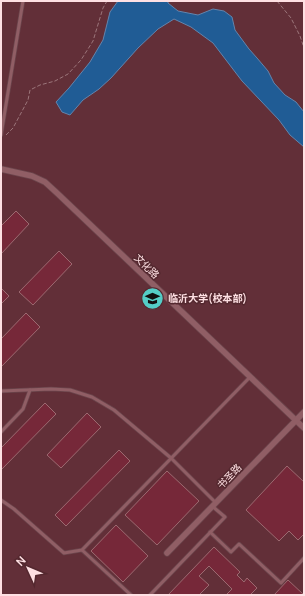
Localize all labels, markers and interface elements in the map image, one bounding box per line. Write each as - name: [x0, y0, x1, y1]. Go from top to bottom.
- street label: 文化路: [131, 251, 163, 281]
- school or university icon: 临沂大学(校本部): [139, 285, 165, 311]
- place label: 临沂大学(校本部): [168, 291, 247, 305]
- street label: 书圣路: [214, 460, 244, 492]
- north arrow: [8, 548, 48, 588]
- text: N: [12, 553, 29, 569]

